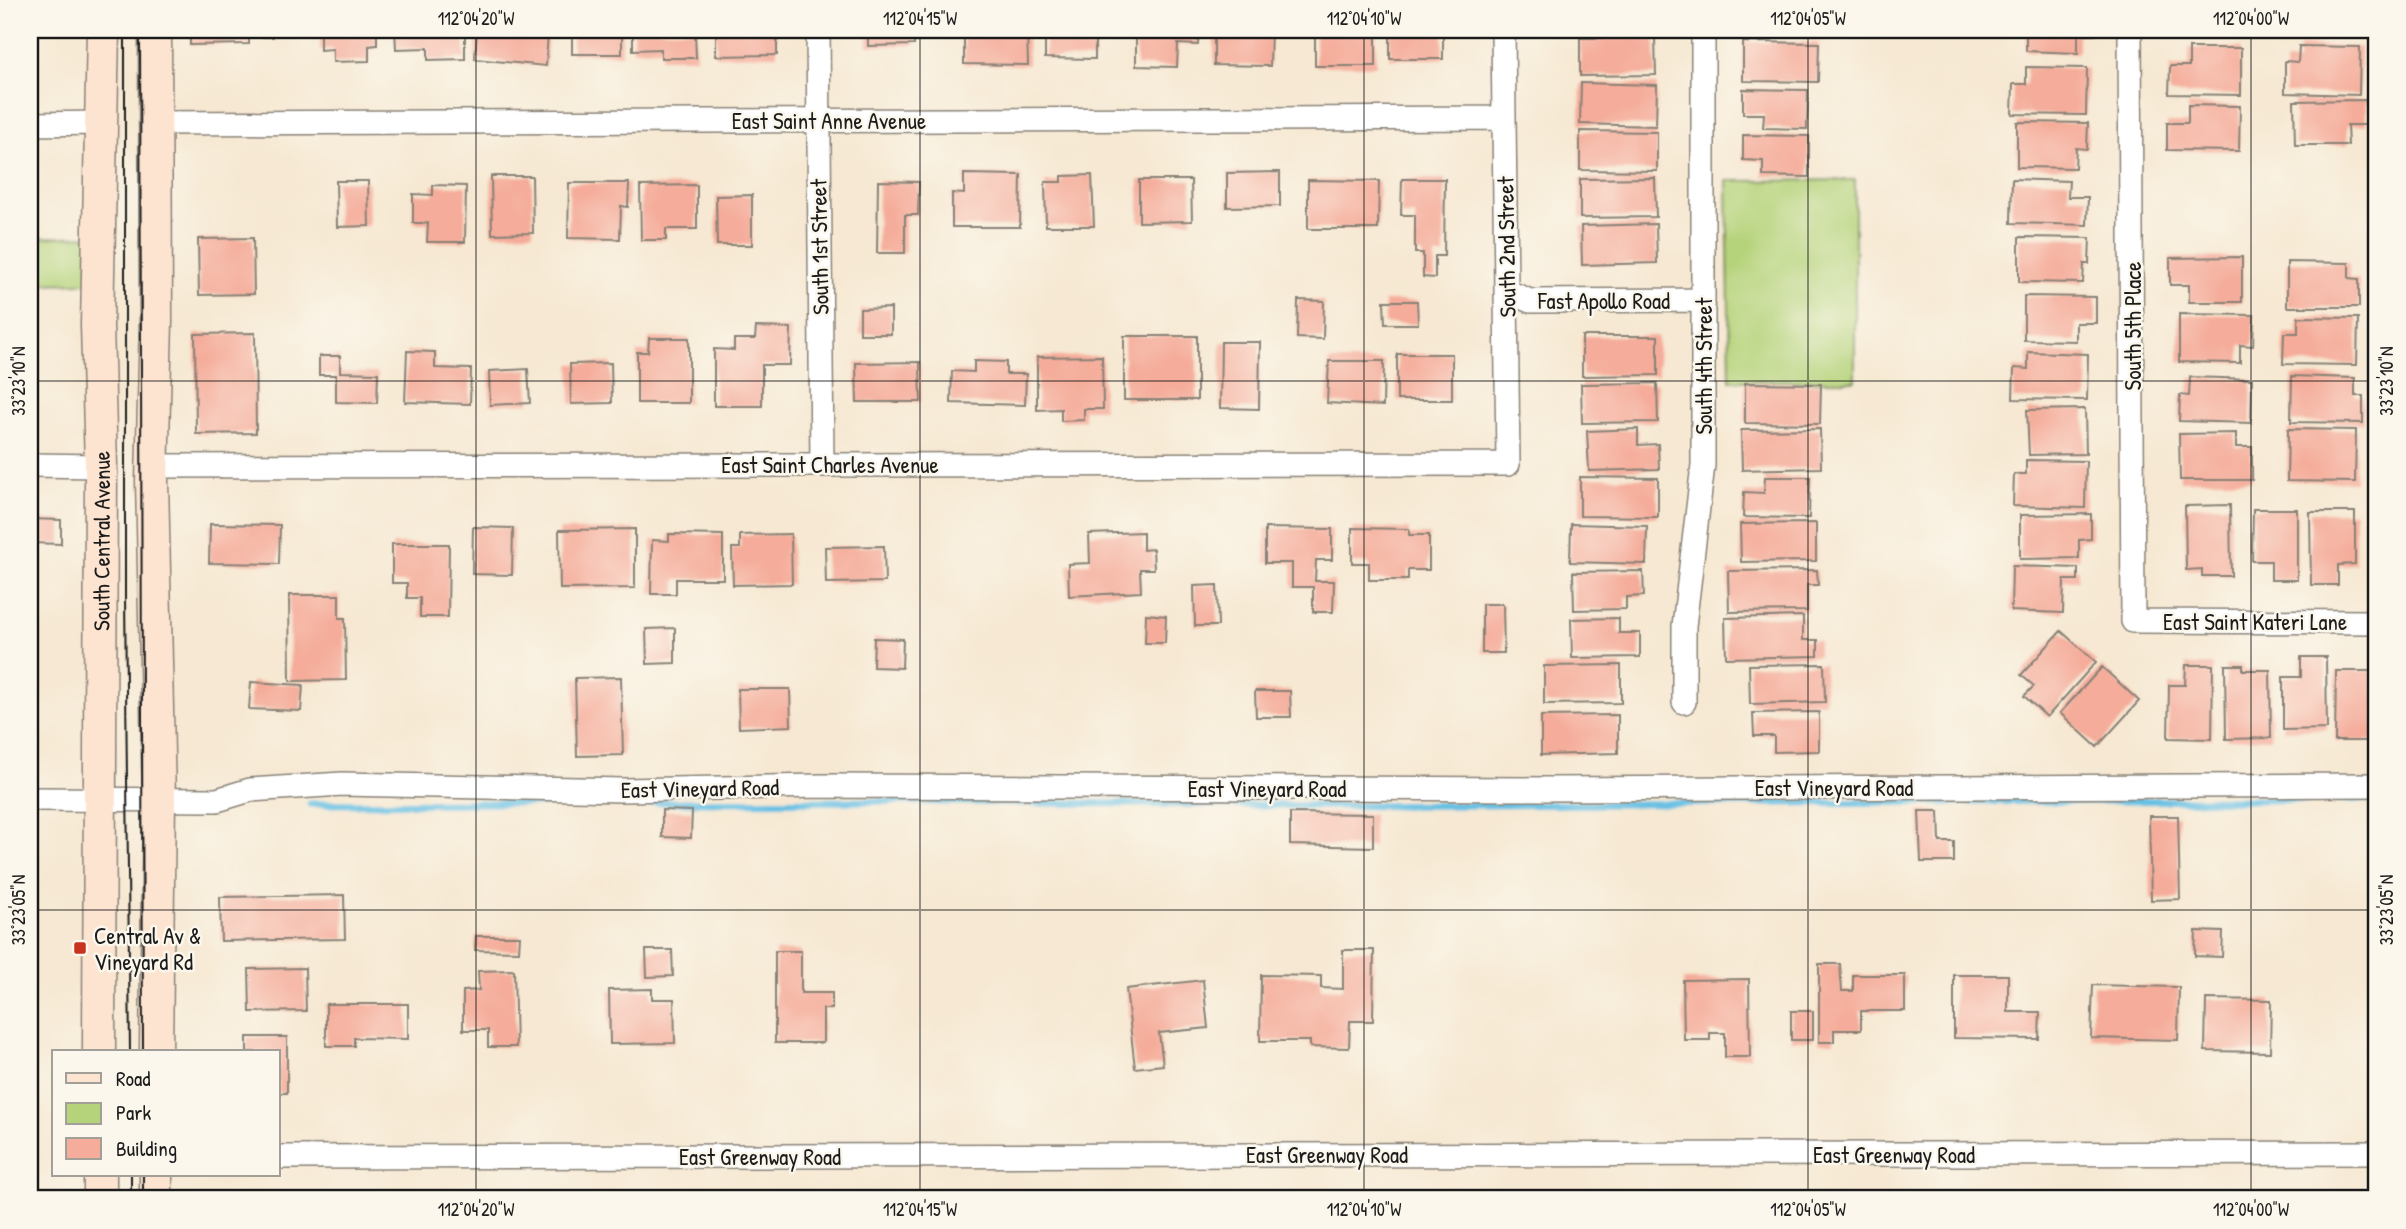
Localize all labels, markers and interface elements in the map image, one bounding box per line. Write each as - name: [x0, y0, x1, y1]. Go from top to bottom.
- text: 112°04'20"W: [438, 6, 514, 31]
- text: 112°04'15"W: [883, 6, 957, 31]
- text: 112°04'10"W: [1327, 6, 1401, 31]
- text: 112°04'05"W: [1770, 6, 1846, 31]
- text: 112°04'00"W: [2213, 6, 2289, 31]
- street label: East Saint Anne Avenue: [732, 105, 926, 136]
- street label: South 2nd Street: [1489, 175, 1523, 318]
- street label: South 1st Street: [802, 178, 836, 315]
- street label: South 5th Place: [2117, 262, 2148, 390]
- street label: Fast Apollo Road: [1537, 285, 1670, 316]
- street label: South 4th Street: [1688, 296, 1719, 434]
- text: 33°23'10"N: [6, 346, 31, 416]
- text: 33°23'10"N: [2374, 346, 2399, 416]
- street label: East Saint Charles Avenue: [721, 449, 939, 480]
- street label: South Central Avenue: [85, 451, 117, 631]
- street label: East Saint Kateri Lane: [2163, 606, 2347, 637]
- street label: East Vineyard Road: [621, 771, 779, 805]
- street label: East Vineyard Road: [1755, 772, 1913, 803]
- street label: East Vineyard Road: [1188, 773, 1346, 804]
- text: 33°23'05"N: [6, 875, 31, 945]
- text: 33°23'05"N: [2374, 875, 2399, 945]
- place label: Central Av & Vineyard Rd: [94, 920, 201, 977]
- marker: Central Av & Vineyard Rd: [72, 940, 88, 956]
- legend: [52, 1050, 280, 1176]
- text: Road: [116, 1064, 150, 1093]
- text: Park: [116, 1098, 151, 1127]
- text: Building: [116, 1134, 177, 1163]
- street label: East Greenway Road: [1246, 1139, 1408, 1170]
- street label: East Greenway Road: [1813, 1139, 1975, 1170]
- street label: East Greenway Road: [679, 1141, 841, 1172]
- text: 112°04'20"W: [438, 1197, 514, 1222]
- text: 112°04'15"W: [883, 1197, 957, 1222]
- text: 112°04'10"W: [1327, 1197, 1401, 1222]
- text: 112°04'05"W: [1770, 1197, 1846, 1222]
- text: 112°04'00"W: [2213, 1197, 2289, 1222]

